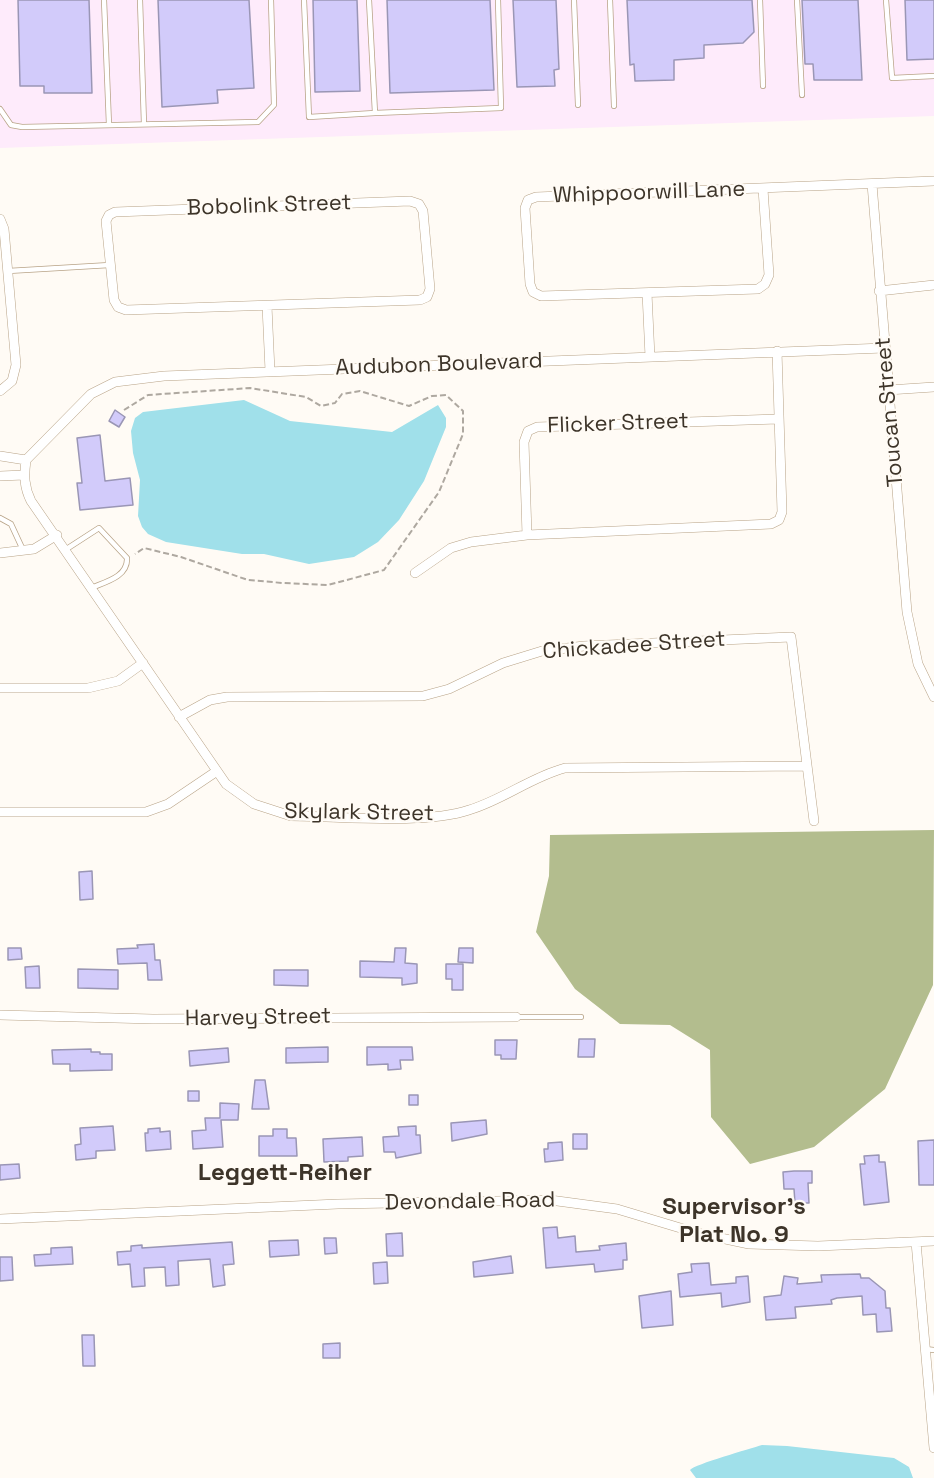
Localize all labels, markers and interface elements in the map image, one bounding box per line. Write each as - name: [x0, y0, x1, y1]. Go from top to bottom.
- street label: Whippoorwill Lane: [552, 176, 746, 210]
- street label: Bobolink Street: [186, 190, 352, 222]
- street label: Toucan Street: [870, 336, 910, 488]
- street label: Audubon Boulevard: [335, 348, 543, 382]
- street label: Flicker Street: [547, 408, 689, 440]
- street label: Chickadee Street: [542, 626, 726, 666]
- street label: Skylark Street: [284, 798, 434, 828]
- street label: Harvey Street: [185, 1004, 331, 1032]
- district label: Leggett-Reiher: [198, 1159, 372, 1187]
- street label: Devondale Road: [385, 1187, 555, 1217]
- district label: Supervisor's Plat No. 9: [662, 1193, 806, 1249]

